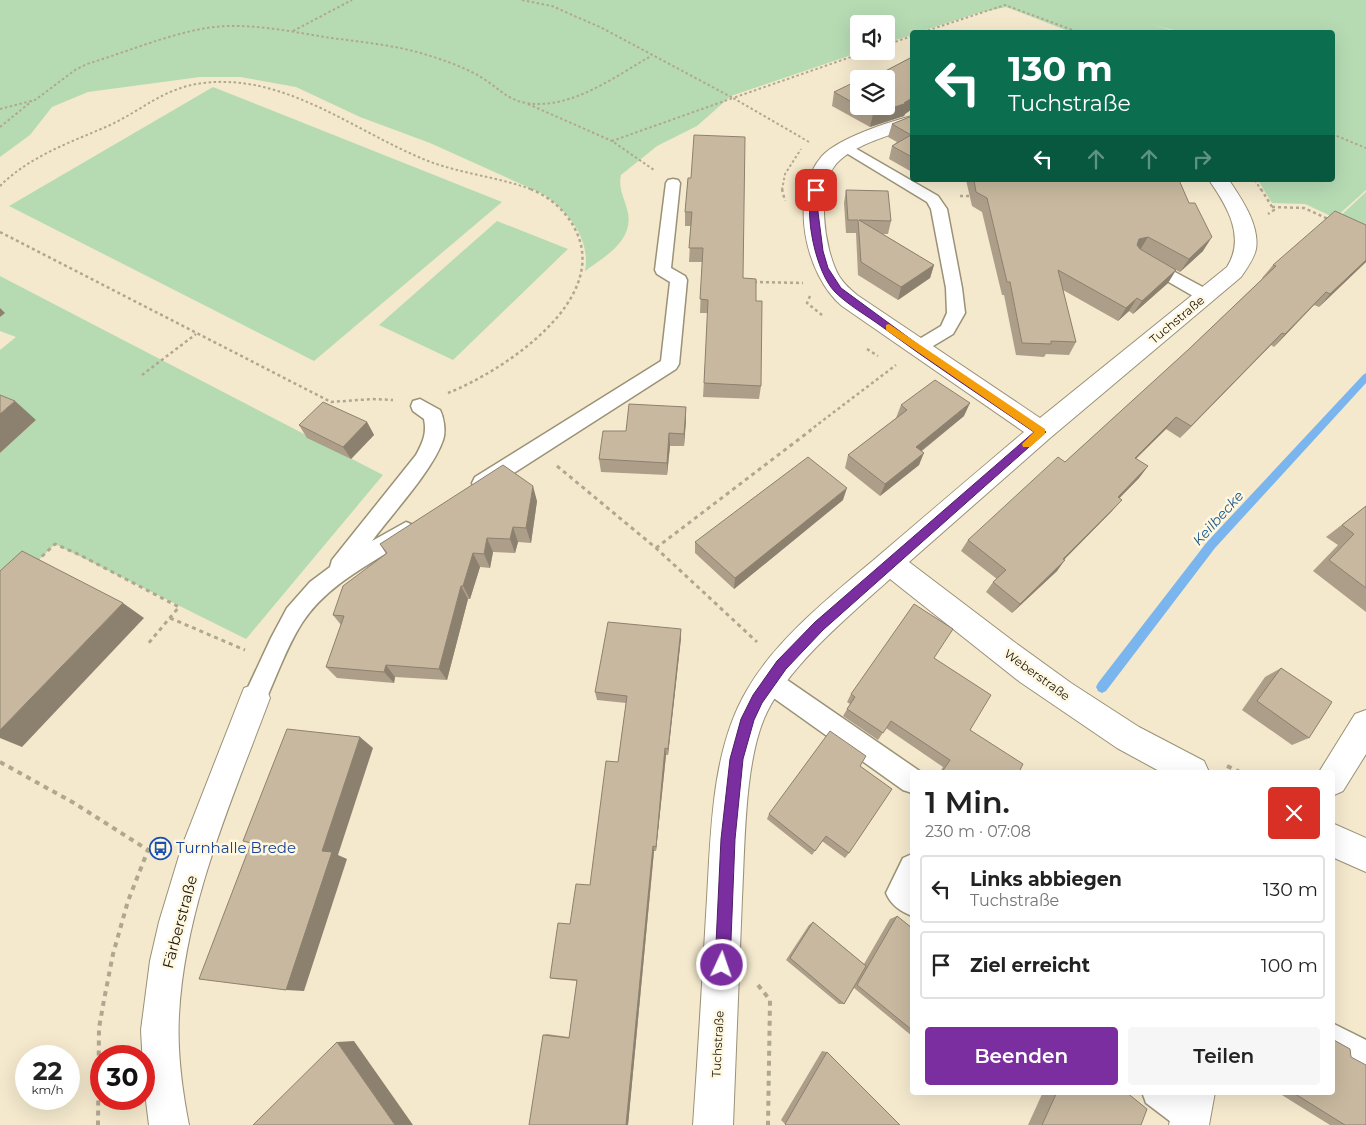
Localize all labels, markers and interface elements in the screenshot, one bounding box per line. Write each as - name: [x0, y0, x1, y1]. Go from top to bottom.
- map controls: [850, 15, 895, 115]
- button: sound: [850, 15, 895, 60]
- text: 130 m: [1008, 47, 1113, 90]
- icon: left: [925, 50, 990, 115]
- button: layers: [850, 70, 895, 115]
- text: Tuchstraße: [1008, 90, 1131, 117]
- icon: left: [1029, 145, 1057, 173]
- icon: ahead: [1082, 145, 1110, 173]
- icon: ahead: [1135, 145, 1163, 173]
- icon: right: [1188, 145, 1216, 173]
- pin: [795, 169, 837, 211]
- icon: arrive: [802, 176, 830, 204]
- street label: Tuchstraße: [1146, 292, 1207, 347]
- water label: Keilbecke: [1189, 487, 1247, 549]
- street label: Weberstraße: [1002, 646, 1073, 703]
- text: 1 Min.: [925, 784, 1010, 821]
- button: close: [1268, 787, 1320, 839]
- text: 230 m · 07:08: [925, 822, 1031, 841]
- bus stop icon: Turnhalle Brede: [148, 836, 172, 860]
- place label: Turnhalle Brede: [176, 838, 296, 857]
- text: Links abbiegen: [970, 868, 1122, 891]
- street label: Färberstraße: [158, 873, 201, 971]
- icon: left: [927, 875, 955, 903]
- text: 130 m: [1263, 878, 1318, 901]
- text: Tuchstraße: [970, 891, 1059, 910]
- position arrow: [695, 938, 747, 990]
- icon: arrive: [927, 951, 955, 979]
- text: Ziel erreicht: [970, 954, 1090, 977]
- text: 100 m: [1261, 954, 1318, 977]
- street label: Tuchstraße: [708, 1010, 727, 1078]
- button: Beenden: [925, 1027, 1118, 1085]
- button: Teilen: [1128, 1027, 1320, 1085]
- speed limit sign: 30: [90, 1045, 155, 1110]
- text: 22: [33, 1056, 62, 1086]
- text: km/h: [31, 1082, 64, 1097]

